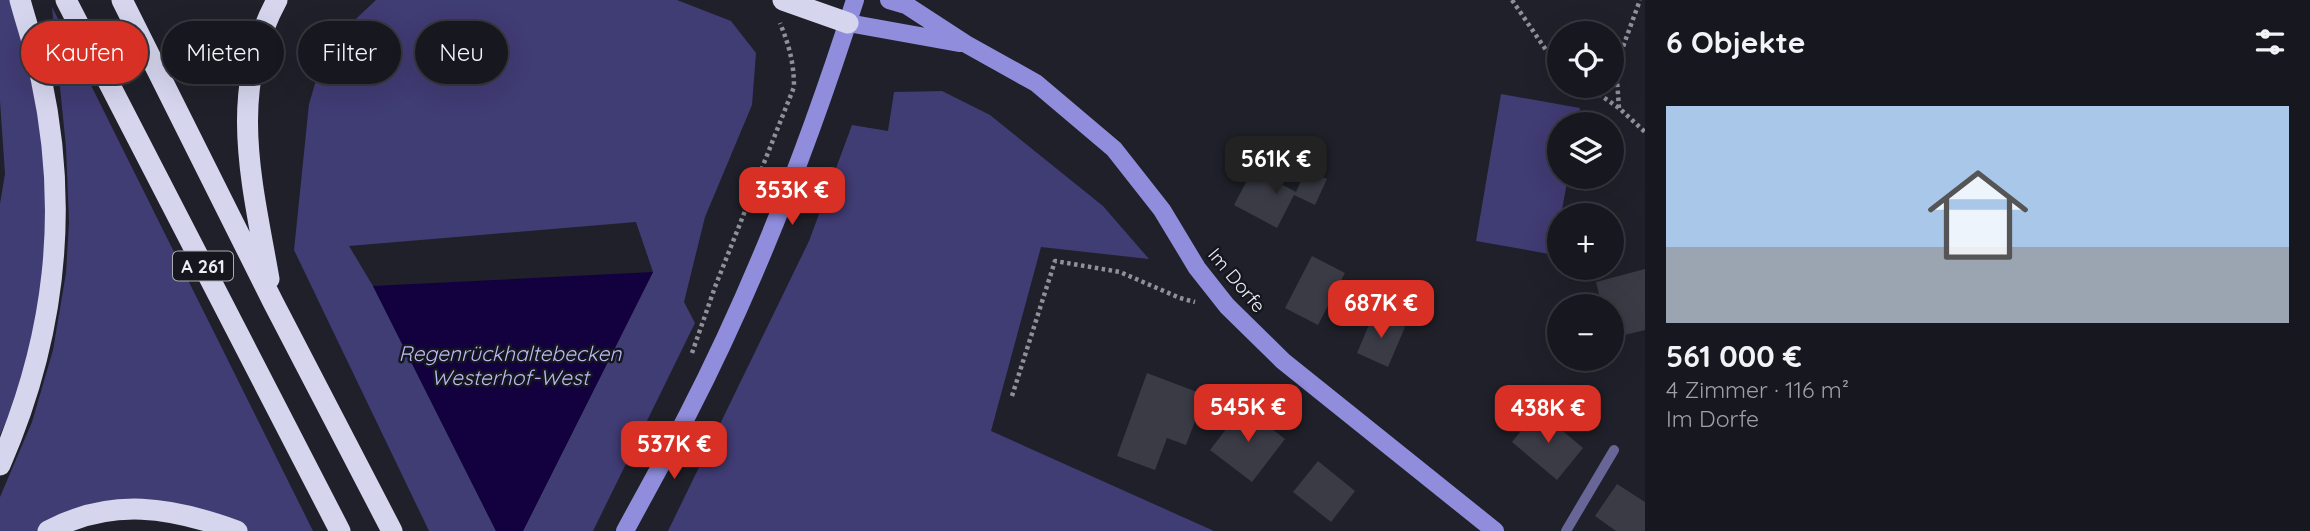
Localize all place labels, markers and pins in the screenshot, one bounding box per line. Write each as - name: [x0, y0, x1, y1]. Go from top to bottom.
- pin: 561K €: [1219, 136, 1333, 196]
- pin: 353K €: [735, 168, 849, 227]
- pin: 687K €: [1324, 280, 1438, 340]
- pin: 545K €: [1191, 384, 1305, 444]
- pin: 438K €: [1491, 386, 1605, 445]
- pin: 537K €: [617, 421, 731, 481]

